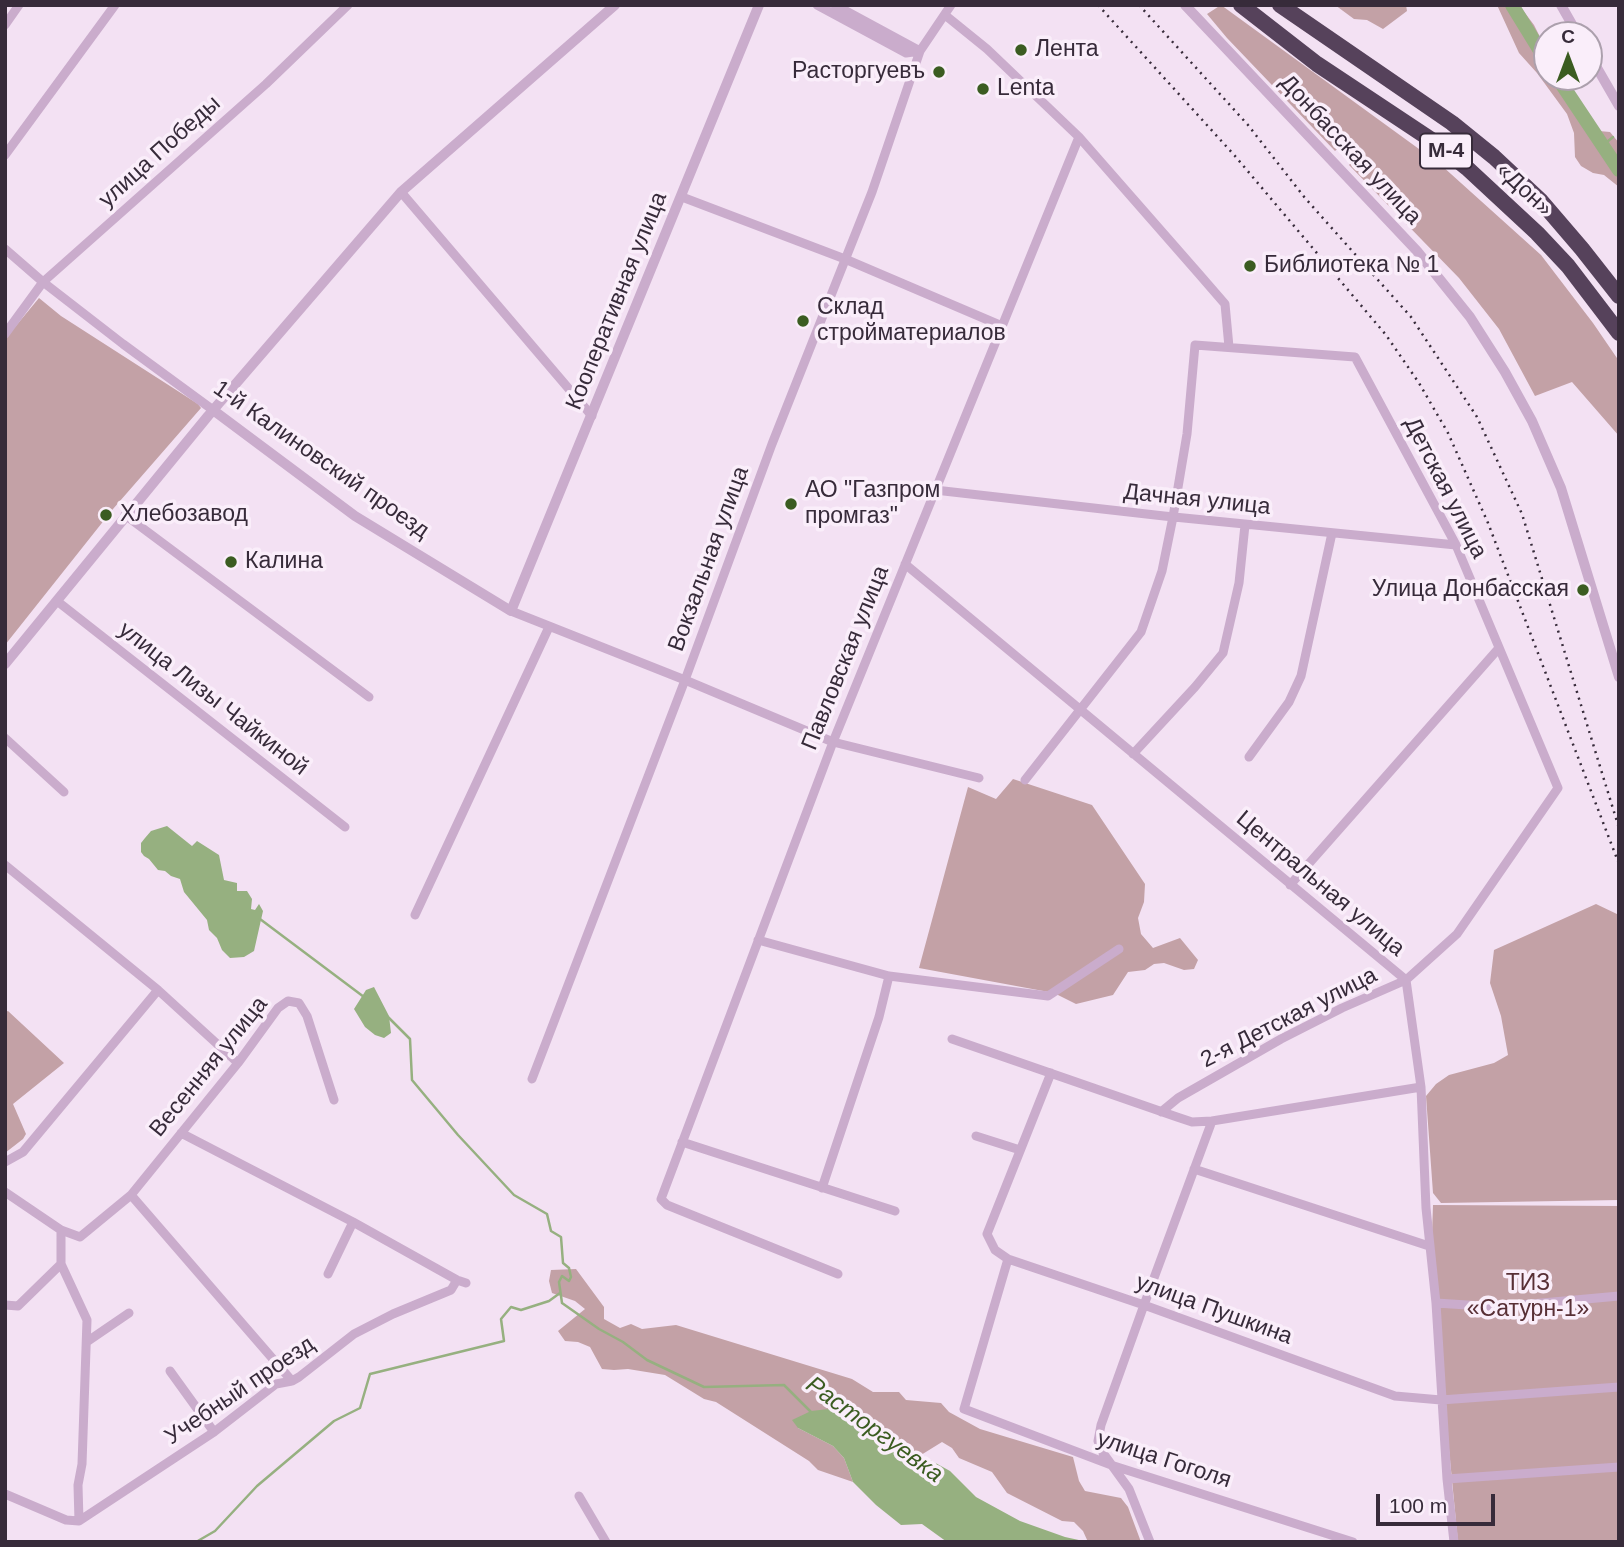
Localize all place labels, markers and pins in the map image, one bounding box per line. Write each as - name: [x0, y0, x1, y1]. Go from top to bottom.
- place label: Лента: [1035, 36, 1099, 64]
- marker: Лента: [1013, 42, 1029, 58]
- place label: Расторгуевъ: [792, 58, 925, 86]
- marker: Расторгуевъ: [931, 64, 947, 80]
- place label: Lenta: [997, 75, 1055, 103]
- marker: Lenta: [975, 81, 991, 97]
- place label: Библиотека № 1: [1264, 252, 1439, 280]
- marker: Библиотека № 1: [1242, 258, 1258, 274]
- place label: Склад стройматериалов: [817, 294, 1006, 348]
- marker: Склад стройматериалов: [795, 313, 811, 329]
- place label: АО "Газпром промгаз": [805, 477, 940, 531]
- marker: АО "Газпром промгаз": [783, 496, 799, 512]
- place label: Хлебозавод: [120, 501, 248, 529]
- marker: Хлебозавод: [98, 507, 114, 523]
- place label: Калина: [245, 548, 323, 576]
- marker: Калина: [223, 554, 239, 570]
- place label: Улица Донбасская: [1372, 576, 1569, 604]
- marker: Улица Донбасская: [1575, 582, 1591, 598]

